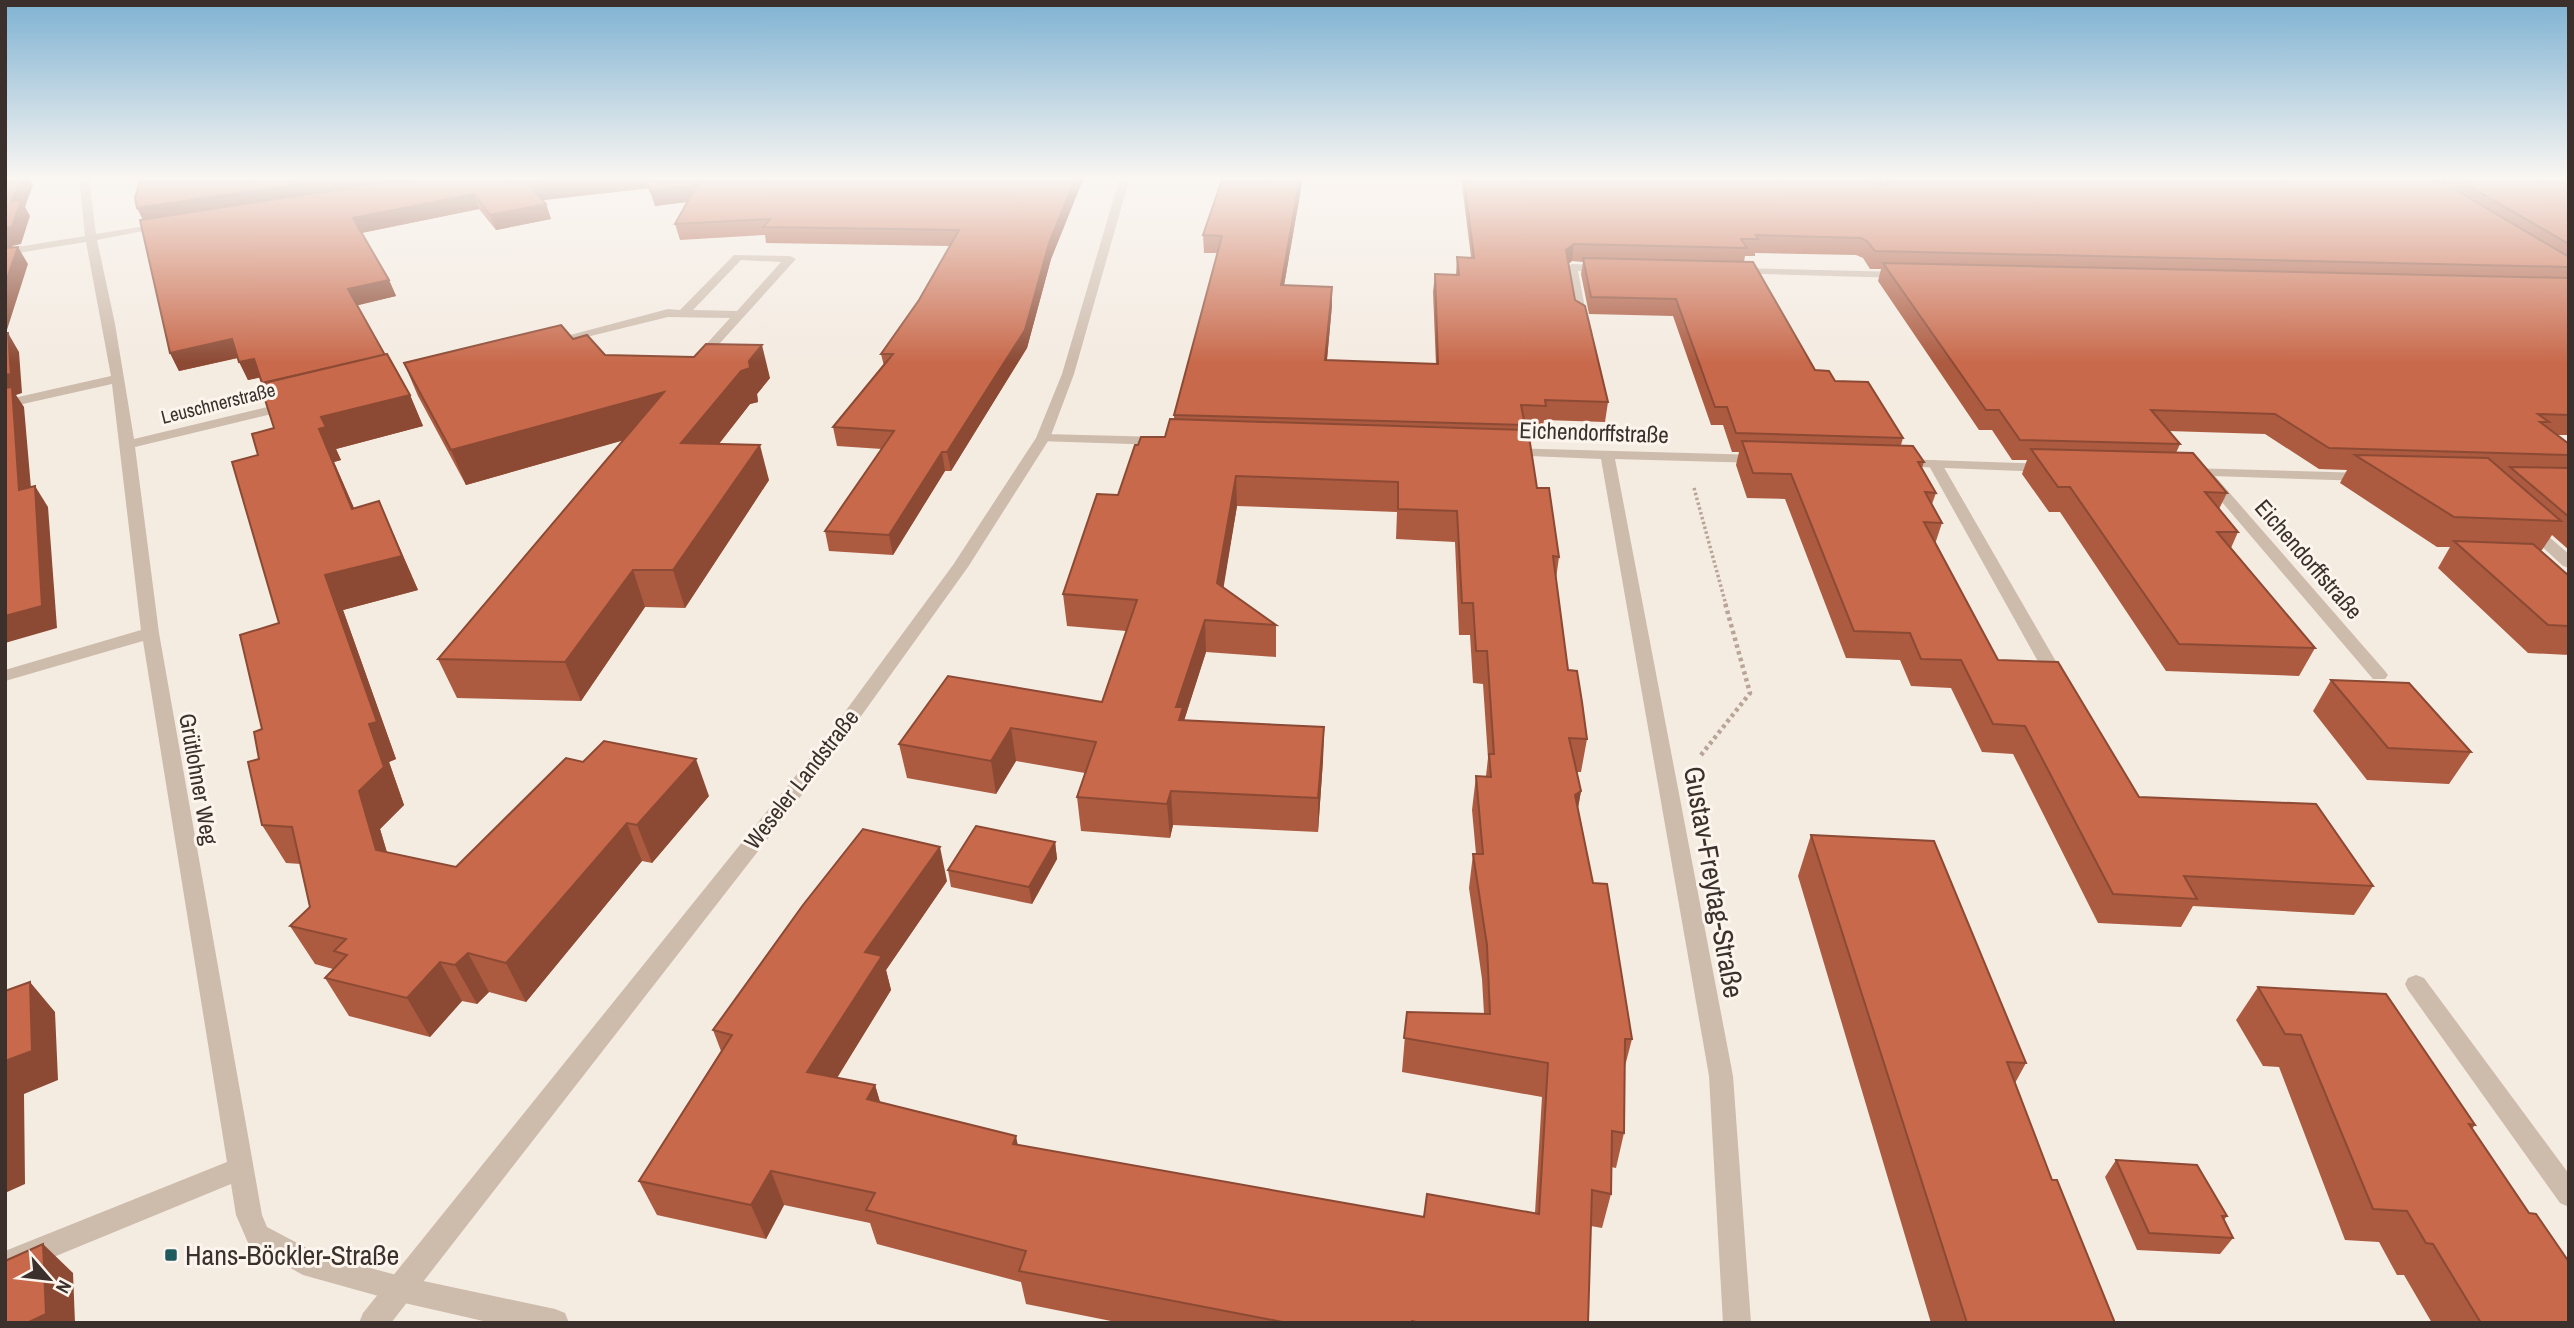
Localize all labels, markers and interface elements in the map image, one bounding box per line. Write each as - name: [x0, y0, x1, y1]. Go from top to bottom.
- street label: Leuschnerstraße: [158, 376, 278, 430]
- street label: Eichendorffstraße: [1519, 414, 1669, 450]
- street label: Eichendorffstraße: [2248, 492, 2370, 626]
- street label: Weseler Landstraße: [737, 703, 865, 855]
- street label: Grütlohner Weg: [172, 711, 226, 848]
- street label: Gustav-Freytag-Straße: [1675, 763, 1753, 1001]
- place label: Hans-Böckler-Straße: [185, 1236, 399, 1274]
- north arrow: [14, 1244, 84, 1314]
- marker: Hans-Böckler-Straße: [163, 1247, 179, 1263]
- text: N: [50, 1276, 78, 1298]

